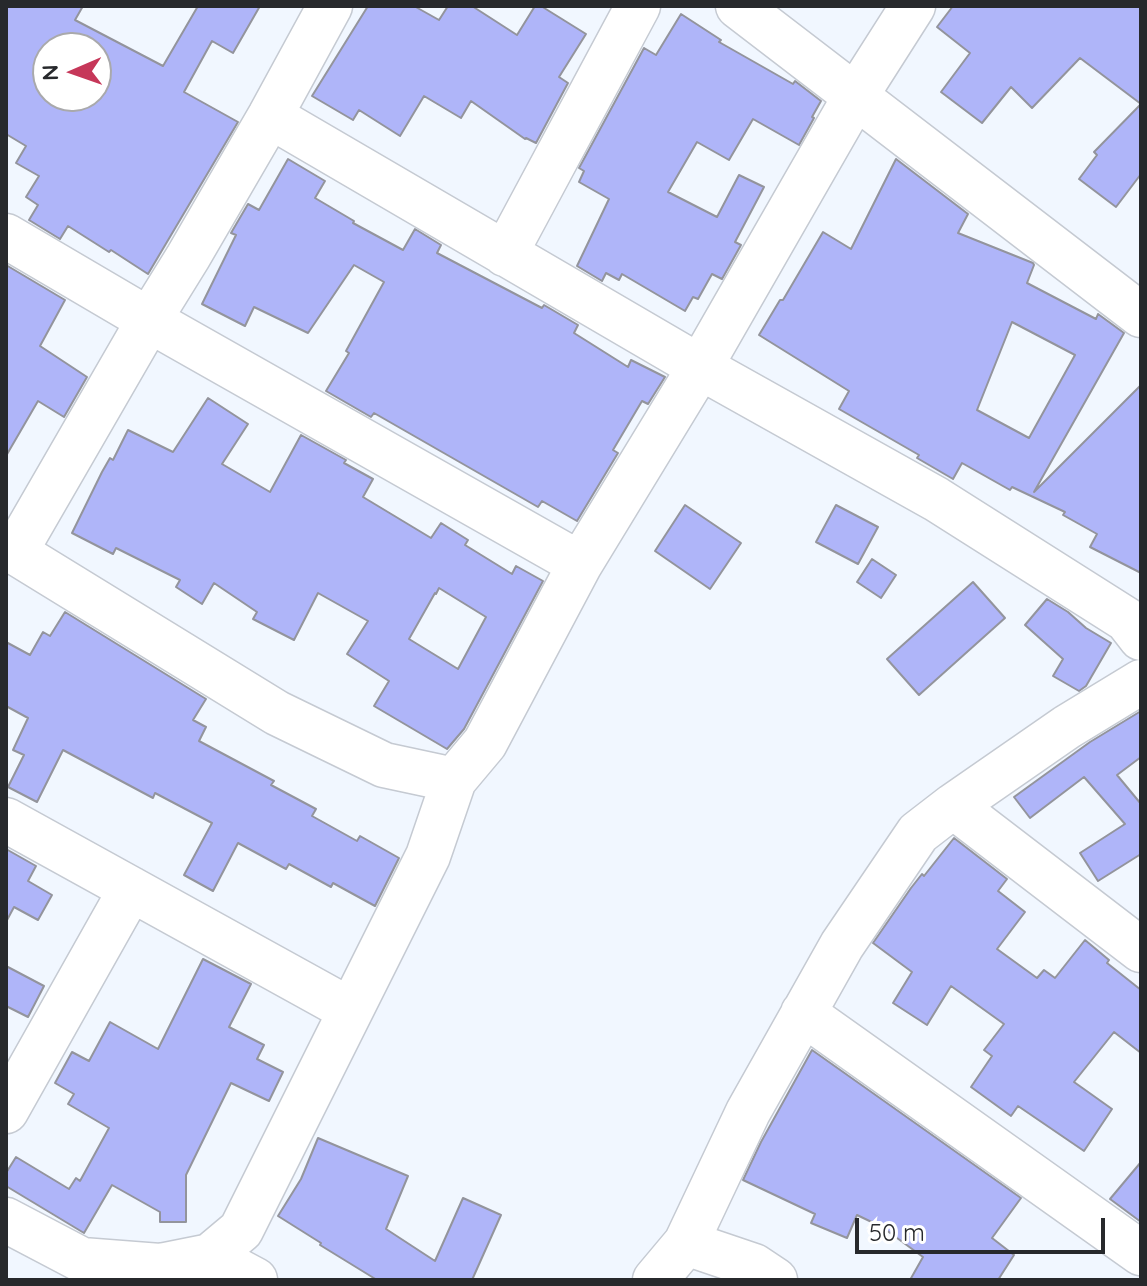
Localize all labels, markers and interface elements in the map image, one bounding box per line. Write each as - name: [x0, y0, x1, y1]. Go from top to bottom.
- north arrow: [32, 32, 112, 112]
- text: N: [36, 64, 64, 81]
- scale bar: [859, 1202, 1109, 1252]
- text: 50 m: [869, 1217, 925, 1247]

